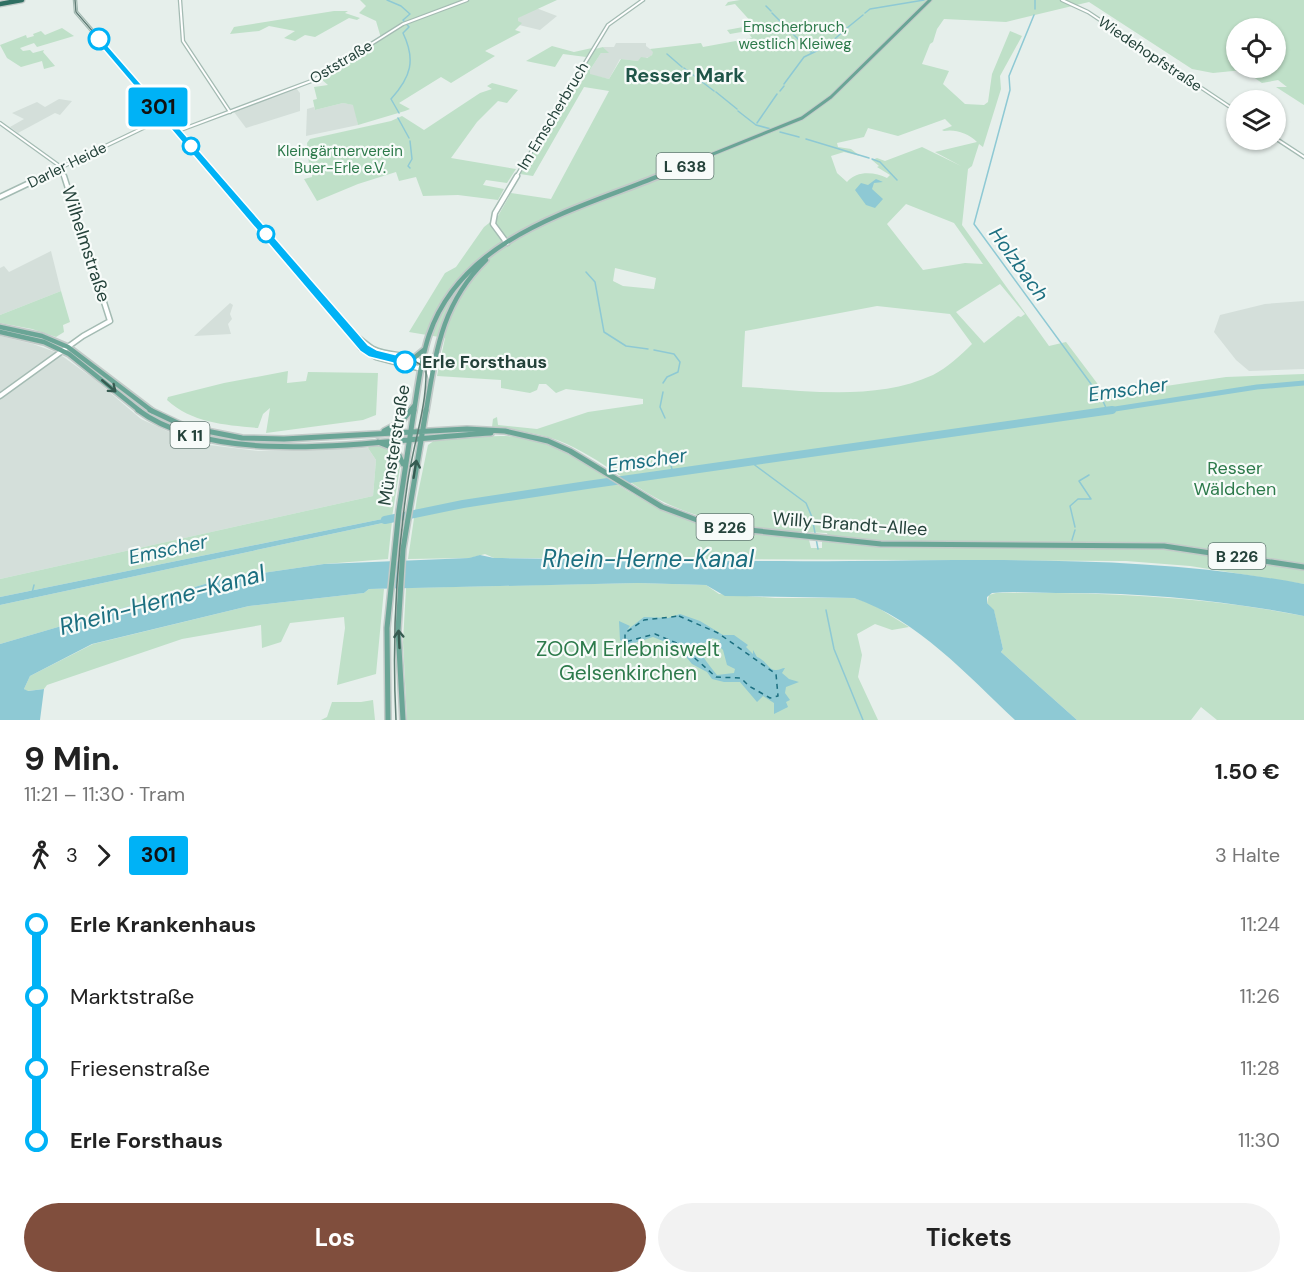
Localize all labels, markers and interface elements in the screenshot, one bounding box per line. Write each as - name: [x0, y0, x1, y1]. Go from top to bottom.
- street label: Wiedehopfstraße: [1094, 12, 1206, 96]
- park label: Emscherbruch, westlich Kleiweg: [738, 17, 852, 54]
- map controls: [1226, 18, 1286, 150]
- button: locate: [1226, 18, 1286, 78]
- unlabelled marker: [88, 28, 110, 50]
- street label: Oststraße: [306, 35, 376, 89]
- street label: Im Emscherbruch: [513, 58, 593, 174]
- district label: Resser Mark: [625, 62, 745, 88]
- line badge: 301: [124, 88, 192, 126]
- button: layers: [1226, 90, 1286, 150]
- text: 301: [140, 93, 176, 121]
- street label: Darler Heide: [24, 137, 110, 193]
- unlabelled marker: [182, 137, 200, 155]
- park label: Kleingärtnerverein Buer-Erle e.V.: [277, 141, 403, 178]
- road number: L 638: [656, 153, 714, 179]
- street label: Wilhelmstraße: [56, 183, 116, 305]
- water label: Holzbach: [983, 222, 1055, 306]
- unlabelled marker: [257, 225, 275, 243]
- place label: Erle Forsthaus: [422, 350, 547, 374]
- marker: Erle Forsthaus: [394, 351, 416, 373]
- water label: Emscher: [1087, 370, 1170, 407]
- one-way arrow: [101, 380, 117, 393]
- street label: Münsterstraße: [373, 383, 415, 507]
- road number: K 11: [170, 422, 210, 448]
- water label: Emscher: [606, 441, 689, 478]
- park label: Resser Wäldchen: [1194, 456, 1276, 501]
- one-way arrow: [410, 460, 421, 479]
- street label: Willy-Brandt-Allee: [772, 507, 928, 541]
- road number: B 226: [696, 514, 754, 540]
- water label: Emscher: [126, 528, 210, 570]
- water label: Rhein-Herne-Kanal: [542, 543, 754, 574]
- road number: B 226: [1208, 543, 1266, 569]
- water label: Rhein-Herne-Kanal: [56, 557, 269, 642]
- one-way arrow: [393, 630, 404, 650]
- park label: ZOOM Erlebniswelt Gelsenkirchen: [536, 635, 720, 687]
- text: 9 Min.: [24, 737, 120, 780]
- text: 1.50 €: [1215, 757, 1280, 786]
- text: 11:21 – 11:30 · Tram: [24, 781, 185, 807]
- icon: walk: [24, 839, 57, 872]
- icon: forward: [87, 839, 120, 872]
- text: 301: [141, 841, 176, 869]
- text: 3: [66, 842, 78, 868]
- text: 3 Halte: [1215, 842, 1280, 868]
- text: Erle Krankenhaus: [70, 910, 256, 939]
- text: 11:24: [1240, 911, 1280, 937]
- text: Marktstraße: [70, 982, 194, 1011]
- text: 11:26: [1239, 983, 1280, 1009]
- text: Friesenstraße: [70, 1054, 210, 1083]
- text: 11:28: [1240, 1055, 1280, 1081]
- text: Erle Forsthaus: [70, 1126, 223, 1155]
- text: 11:30: [1238, 1127, 1280, 1153]
- button: Los: [24, 1203, 646, 1272]
- button: Tickets: [658, 1203, 1280, 1272]

